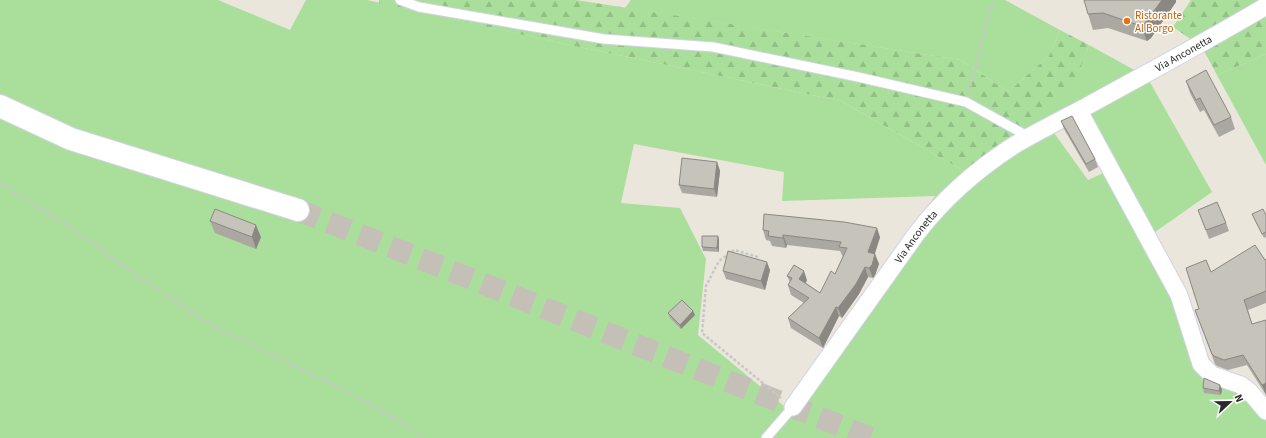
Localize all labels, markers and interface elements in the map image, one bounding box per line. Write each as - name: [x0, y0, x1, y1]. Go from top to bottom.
- place label: Ristorante Al Borgo: [1135, 8, 1183, 36]
- marker: Ristorante Al Borgo: [1122, 16, 1132, 26]
- street label: Via Anconetta: [1153, 32, 1215, 75]
- street label: Via Anconetta: [891, 207, 941, 266]
- north arrow: [1210, 382, 1250, 422]
- text: N: [1230, 392, 1247, 405]

